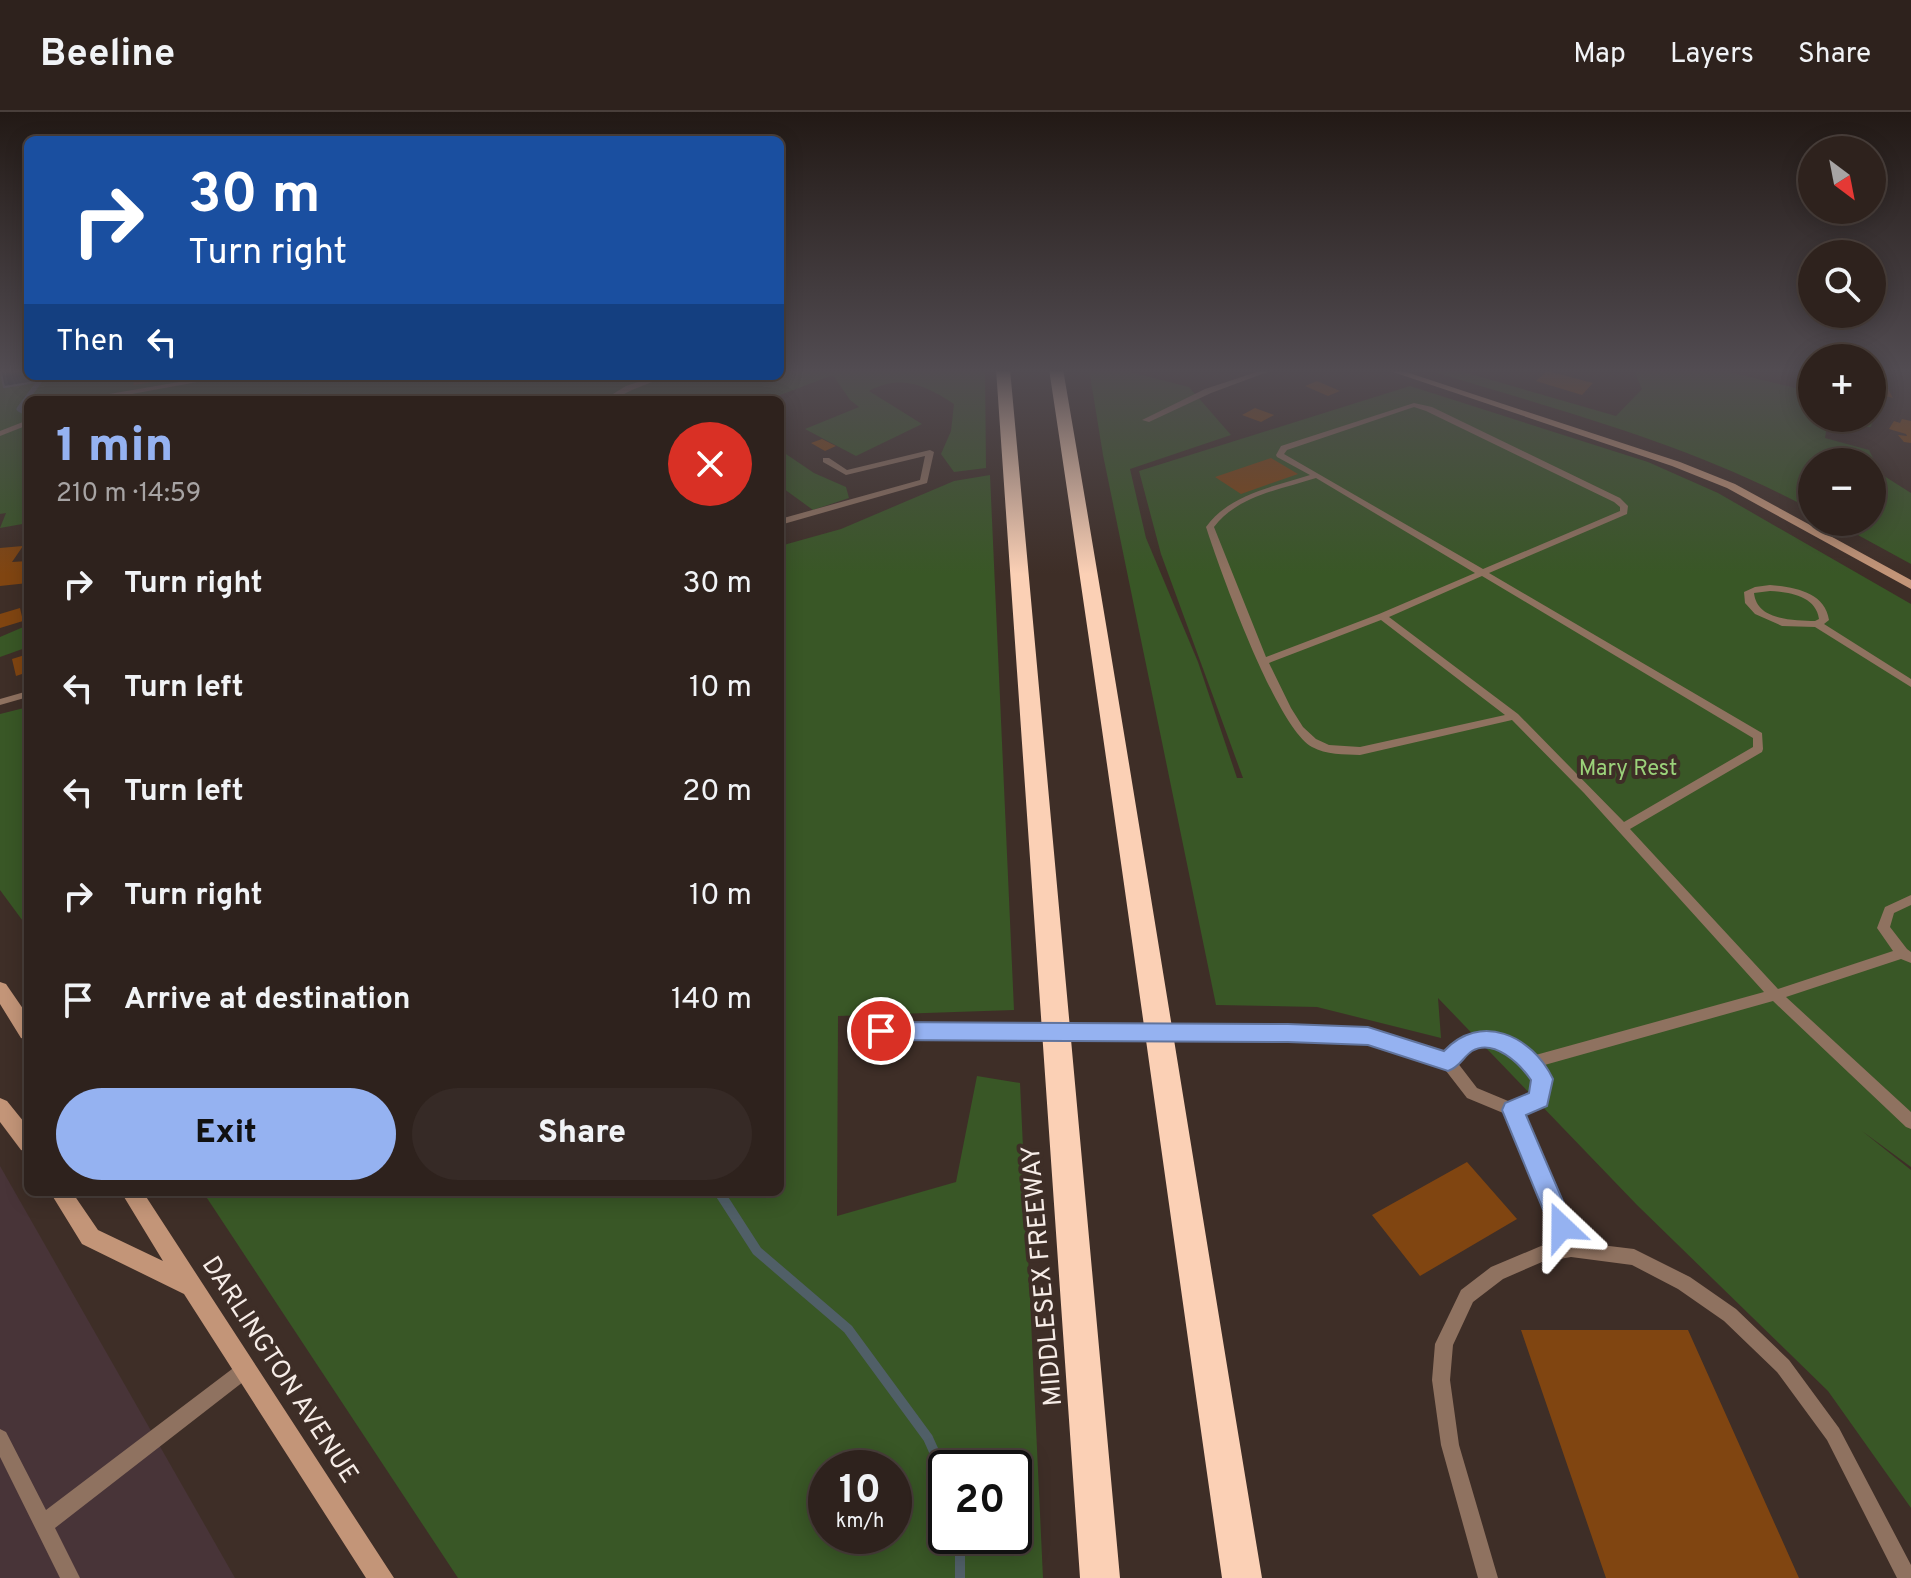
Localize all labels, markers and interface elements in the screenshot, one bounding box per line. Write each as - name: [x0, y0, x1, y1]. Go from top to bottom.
- text: Beeline: [40, 31, 175, 80]
- text: Map: [1573, 37, 1626, 73]
- text: Layers: [1670, 37, 1754, 73]
- text: Share: [1798, 37, 1871, 73]
- north arrow: [1798, 136, 1886, 224]
- map controls: [1798, 136, 1886, 536]
- text: 30 m: [188, 162, 321, 232]
- icon: right: [56, 168, 160, 272]
- text: Turn right: [188, 231, 347, 277]
- button: search: [1798, 240, 1886, 328]
- icon: left: [140, 320, 184, 364]
- text: Then: [56, 324, 124, 361]
- button: +: [1798, 344, 1886, 432]
- text: 1 min: [56, 418, 173, 478]
- button: close: [668, 422, 752, 506]
- button: −: [1798, 448, 1886, 536]
- text: 210 m · 14:59: [56, 478, 201, 511]
- icon: right: [56, 562, 100, 606]
- text: Turn right: [124, 566, 262, 603]
- text: 30 m: [683, 566, 752, 603]
- icon: left: [56, 666, 100, 710]
- text: Turn left: [124, 670, 244, 707]
- text: 10 m: [689, 670, 752, 707]
- park label: Mary Rest: [1579, 756, 1677, 783]
- icon: left: [56, 770, 100, 814]
- text: Turn left: [124, 774, 244, 811]
- text: 20 m: [682, 774, 752, 811]
- icon: right: [56, 874, 100, 918]
- text: Turn right: [124, 878, 262, 915]
- text: 10 m: [689, 878, 752, 915]
- icon: arrive: [56, 978, 100, 1022]
- text: Arrive at destination: [124, 982, 410, 1019]
- text: 140 m: [671, 982, 752, 1019]
- pin: [847, 997, 915, 1065]
- icon: arrive: [859, 1009, 903, 1053]
- button: Exit: [56, 1088, 396, 1180]
- button: Share: [412, 1088, 752, 1180]
- street label: MIDDLESEX FREEWAY: [1016, 1144, 1071, 1408]
- position arrow: [1520, 1185, 1604, 1269]
- street label: DARLINGTON AVENUE: [193, 1251, 365, 1490]
- speed limit sign: 20: [928, 1450, 1032, 1554]
- text: 10: [839, 1467, 881, 1517]
- text: km/h: [836, 1509, 884, 1535]

